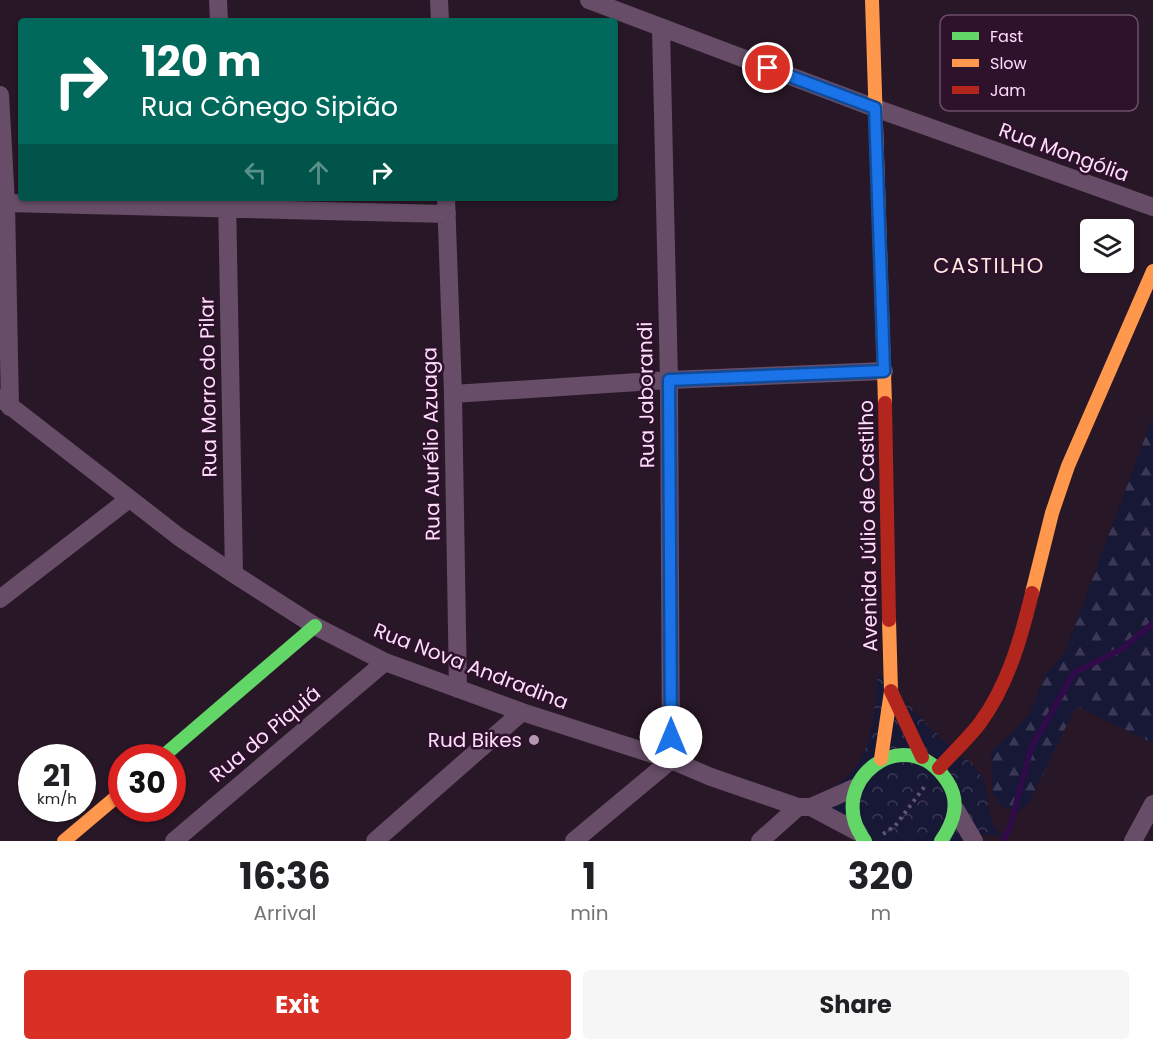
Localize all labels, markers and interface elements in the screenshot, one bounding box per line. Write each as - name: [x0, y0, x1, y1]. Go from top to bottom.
- legend: [940, 15, 1138, 111]
- text: Fast: [990, 25, 1023, 48]
- text: 120 m: [141, 32, 262, 91]
- icon: right: [42, 42, 120, 120]
- pin: [742, 42, 793, 93]
- icon: arrive: [751, 51, 784, 84]
- text: Slow: [990, 52, 1027, 75]
- text: Jam: [990, 79, 1026, 102]
- text: Rua Cônego Sipião: [141, 88, 398, 125]
- street label: Rua Mongólia: [995, 116, 1133, 188]
- icon: left: [239, 156, 272, 189]
- icon: ahead: [302, 156, 335, 189]
- icon: right: [365, 156, 398, 189]
- map controls: [1080, 219, 1134, 273]
- button: layers: [1080, 219, 1134, 273]
- district label: CASTILHO: [933, 251, 1045, 280]
- street label: Rua Morro do Pilar: [192, 296, 224, 478]
- street label: Rua Jaborandi: [631, 322, 661, 468]
- street label: Rua Aurélio Azuaga: [415, 347, 447, 541]
- street label: Avenida Júlio de Castilho: [852, 400, 884, 652]
- street label: Rua Nova Andradina: [370, 616, 572, 716]
- street label: Rua do Piquiá: [204, 679, 326, 789]
- position arrow: [639, 705, 703, 769]
- place label: Rud Bikes: [428, 726, 522, 754]
- marker: Rud Bikes: [527, 733, 541, 747]
- speed limit sign: 30: [108, 744, 186, 822]
- text: 21: [43, 754, 71, 797]
- text: km/h: [37, 788, 77, 809]
- text: 16:36: [239, 851, 331, 902]
- text: 1: [583, 851, 596, 902]
- text: 320: [848, 851, 914, 902]
- text: Arrival: [254, 899, 317, 927]
- text: min: [570, 899, 608, 927]
- text: m: [870, 899, 891, 927]
- button: Exit: [24, 970, 571, 1039]
- button: Share: [583, 970, 1129, 1039]

